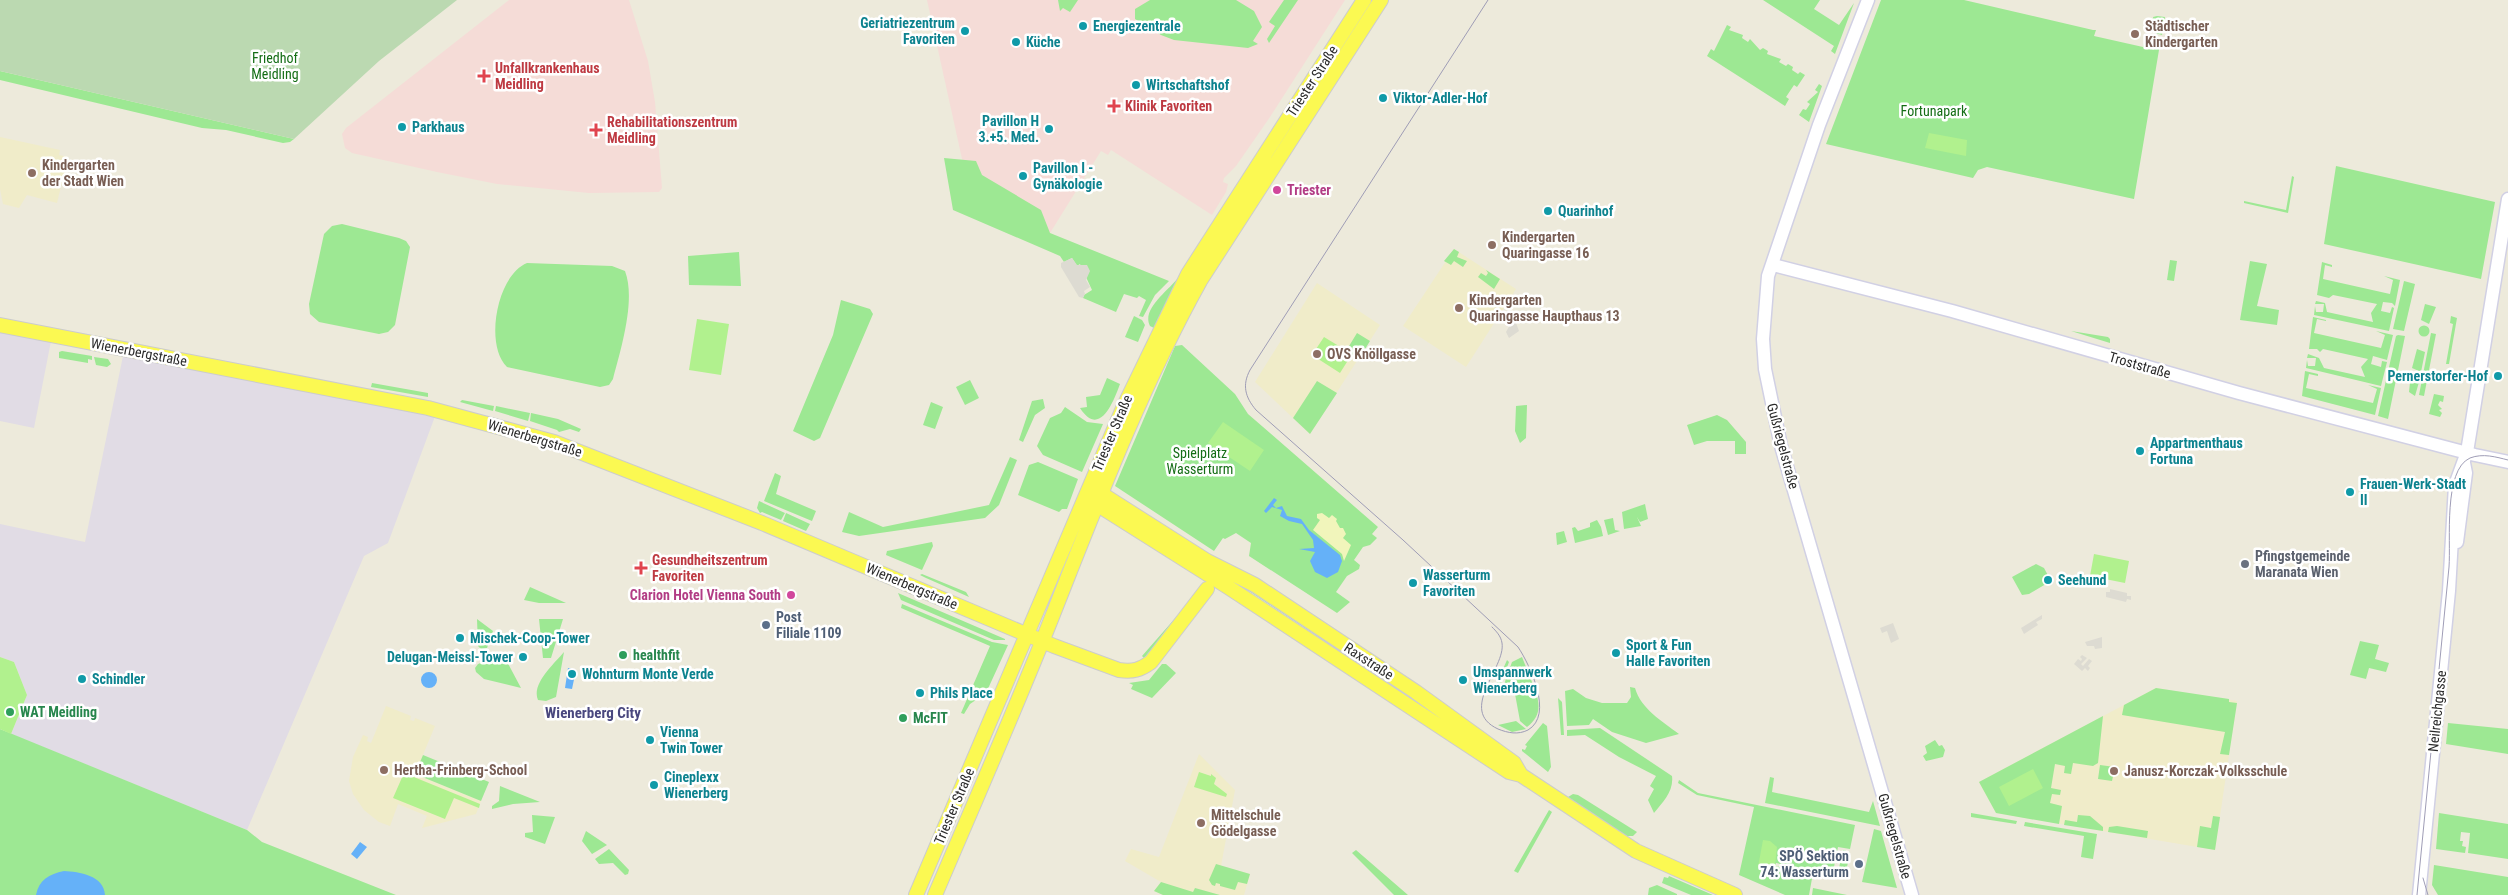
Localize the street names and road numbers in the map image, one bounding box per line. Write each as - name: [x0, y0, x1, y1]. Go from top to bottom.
- street label: Triester Straße: [1283, 42, 1341, 119]
- street label: Wienerbergstraße: [90, 335, 189, 369]
- street label: Troststraße: [2107, 349, 2173, 382]
- street label: Triester Straße: [1089, 392, 1135, 474]
- street label: Gußriegelstraße: [1764, 401, 1802, 491]
- street label: Wienerbergstraße: [486, 416, 584, 460]
- street label: Wienerbergstraße: [864, 560, 960, 613]
- street label: Raxstraße: [1341, 639, 1397, 683]
- street label: Neilreichgasse: [2425, 669, 2449, 752]
- street label: Triester Straße: [931, 765, 977, 847]
- street label: Gußriegelstraße: [1875, 791, 1915, 881]

